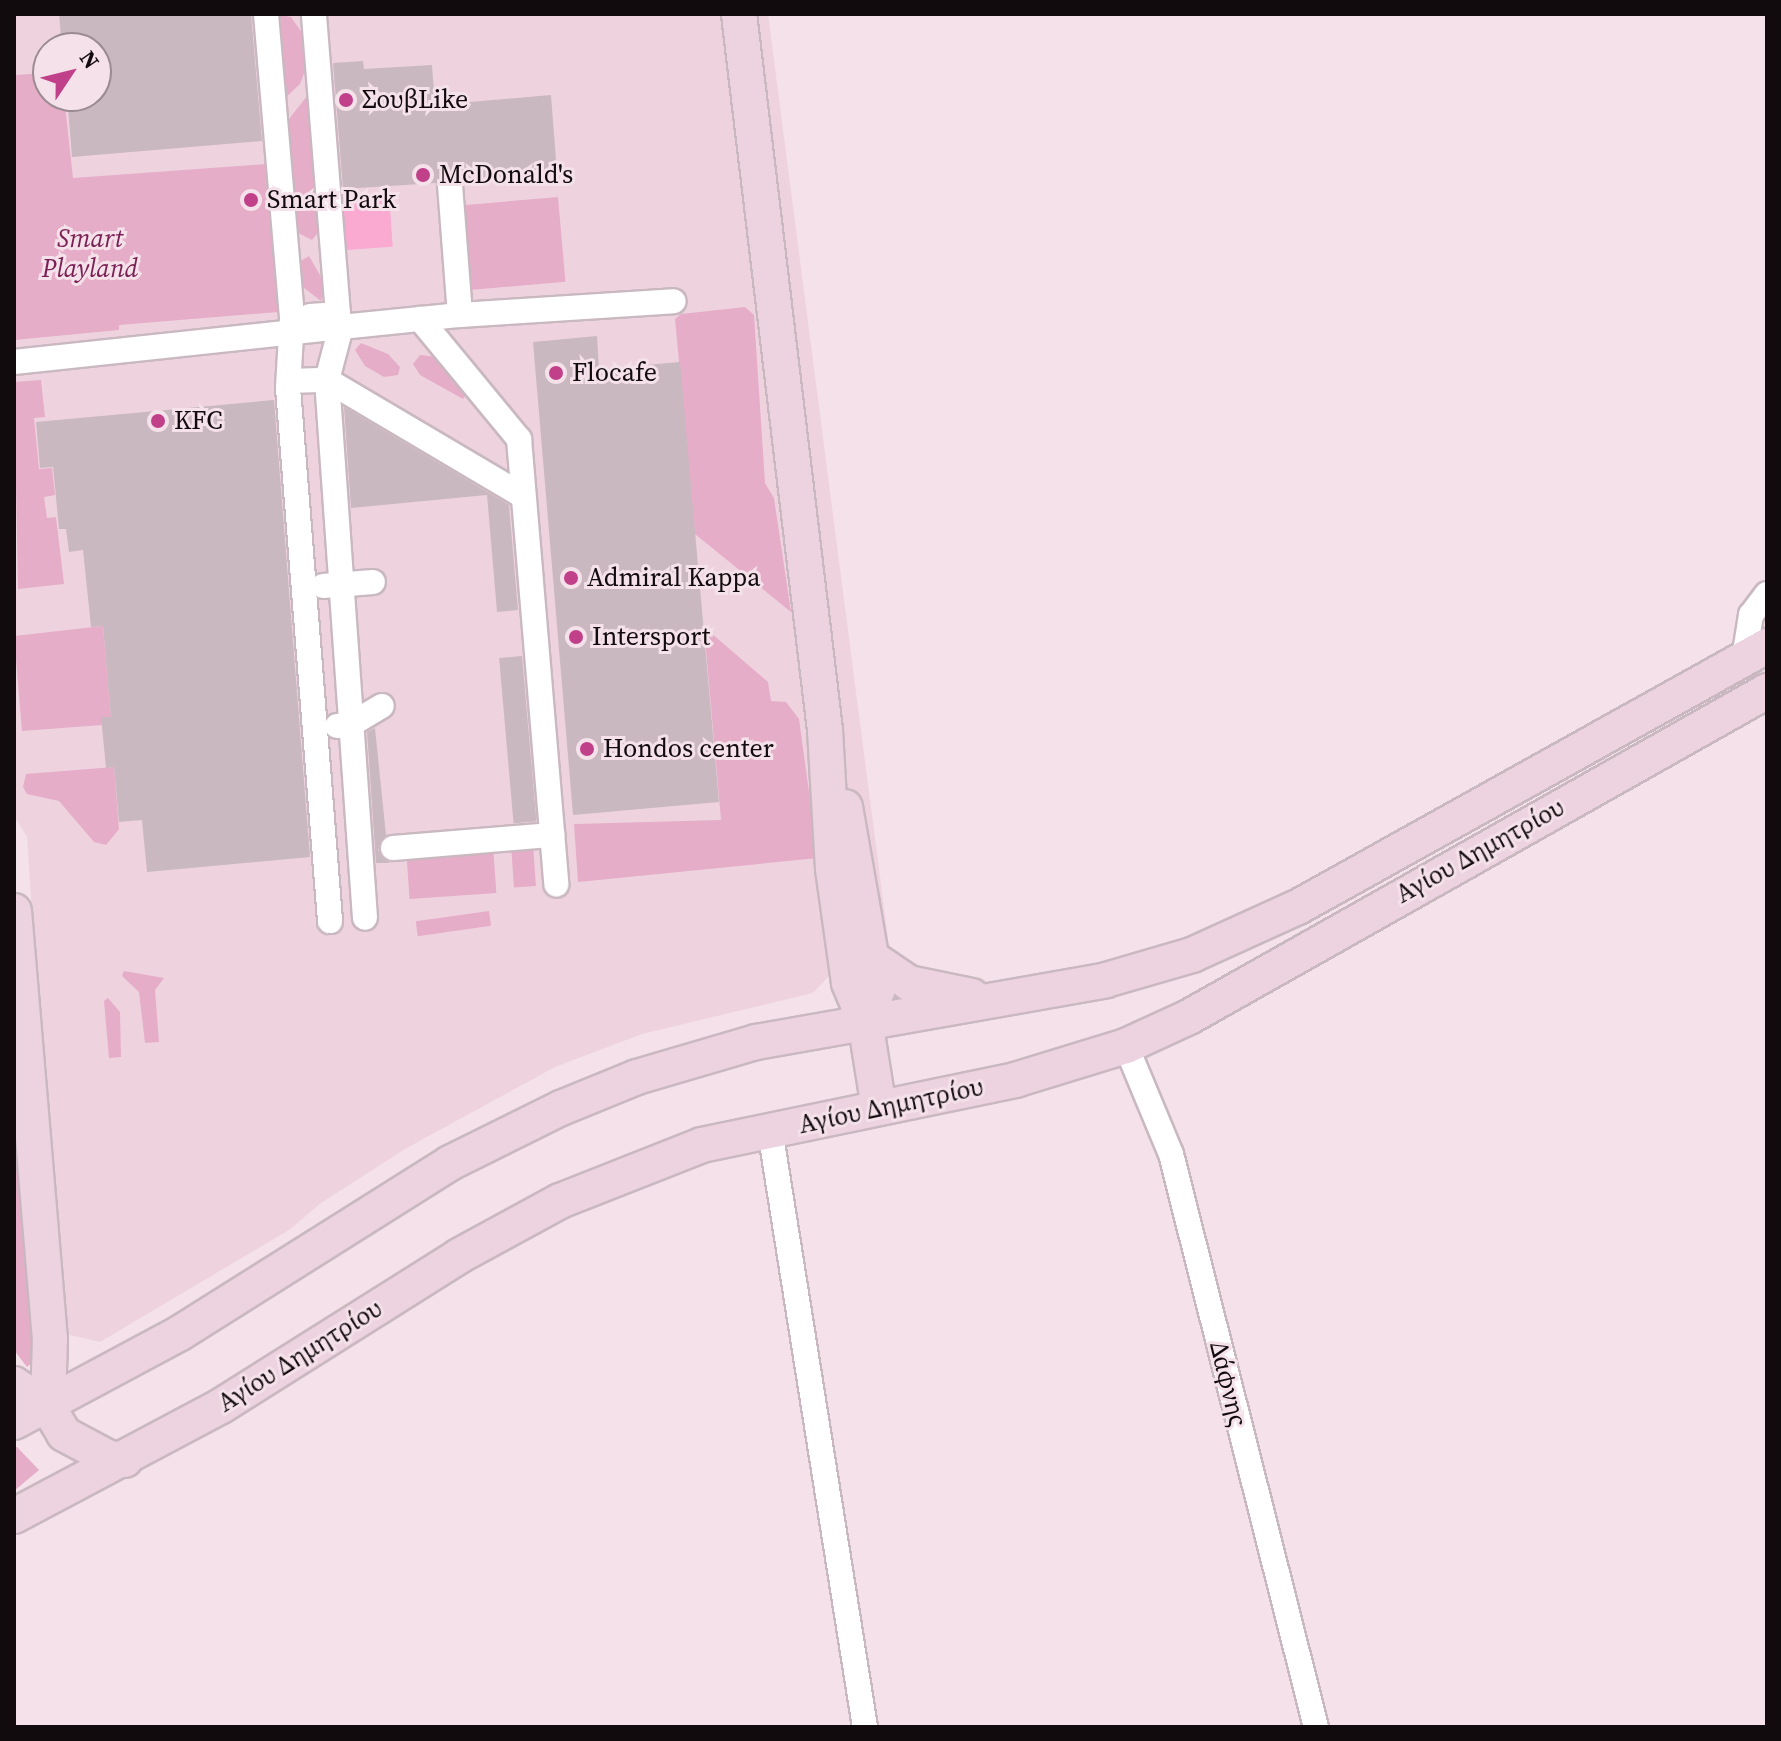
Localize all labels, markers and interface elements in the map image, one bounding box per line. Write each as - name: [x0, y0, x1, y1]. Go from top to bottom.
- north arrow: [32, 32, 112, 112]
- text: N: [73, 44, 107, 75]
- place label: ΣουβLike: [362, 84, 468, 116]
- marker: ΣουβLike: [337, 91, 355, 109]
- place label: McDonald's: [439, 159, 573, 191]
- marker: McDonald's: [414, 166, 432, 184]
- place label: Smart Park: [267, 184, 396, 216]
- marker: Smart Park: [242, 191, 260, 209]
- park label: Smart Playland: [42, 223, 138, 284]
- place label: Flocafe: [572, 357, 657, 389]
- marker: Flocafe: [547, 364, 565, 382]
- place label: KFC: [174, 405, 223, 437]
- marker: KFC: [149, 412, 167, 430]
- place label: Admiral Kappa: [587, 562, 760, 594]
- marker: Admiral Kappa: [562, 569, 580, 587]
- place label: Intersport: [592, 621, 710, 653]
- marker: Intersport: [567, 628, 585, 646]
- place label: Hondos center: [603, 733, 774, 765]
- marker: Hondos center: [578, 740, 596, 758]
- street label: Αγίου Δημητρίου: [1390, 792, 1570, 910]
- street label: Αγίου Δημητρίου: [796, 1071, 986, 1141]
- street label: Αγίου Δημητρίου: [212, 1293, 388, 1419]
- street label: Δάφνης: [1202, 1338, 1254, 1430]

